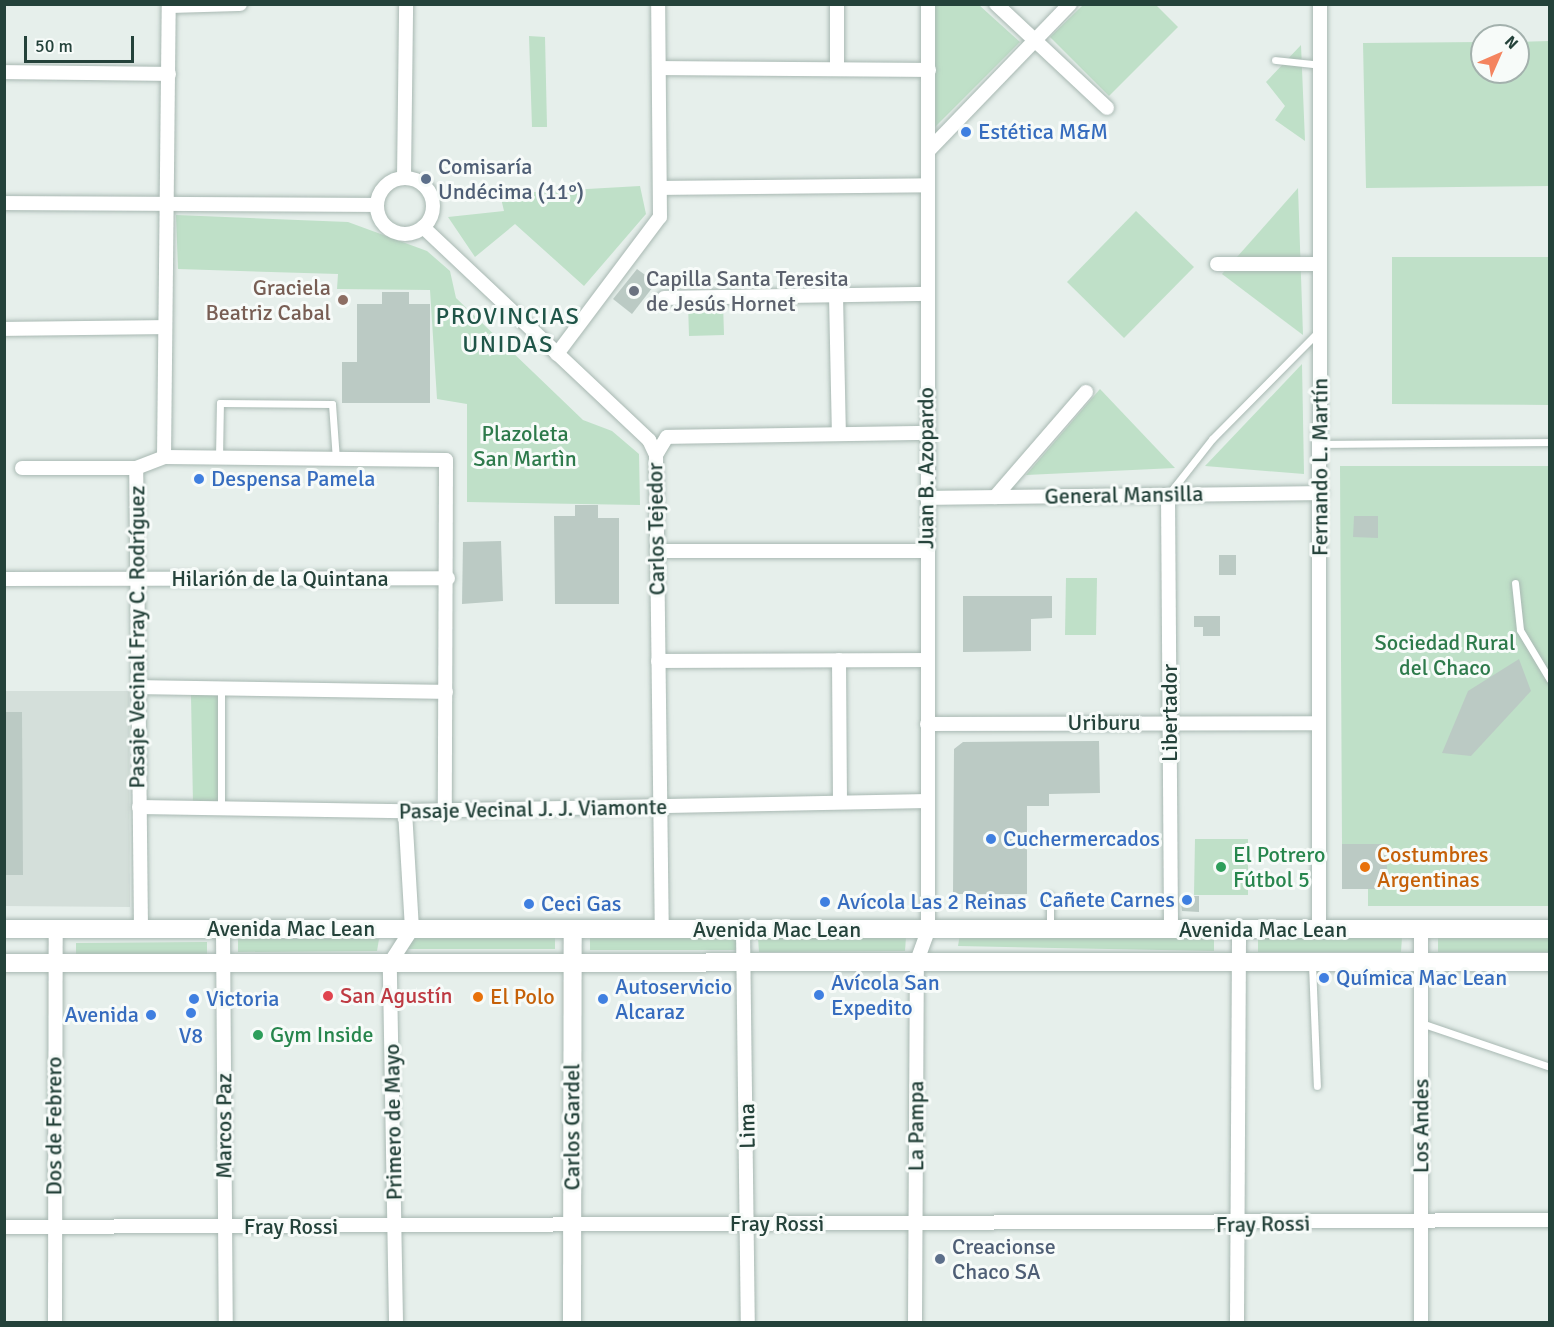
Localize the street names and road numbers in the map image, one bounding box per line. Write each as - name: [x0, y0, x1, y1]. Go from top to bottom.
- street label: Fernando L. Martín: [1307, 378, 1333, 556]
- street label: Juan B. Azopardo: [913, 387, 939, 549]
- street label: Carlos Tejedor: [642, 462, 670, 596]
- street label: General Mansilla: [1044, 480, 1204, 510]
- street label: Pasaje Vecinal Fray C. Rodríguez: [124, 485, 150, 789]
- street label: Hilarión de la Quintana: [171, 566, 389, 592]
- street label: Libertador: [1157, 664, 1183, 762]
- street label: Uriburu: [1068, 710, 1140, 736]
- street label: Pasaje Vecinal J. J. Viamonte: [398, 793, 668, 825]
- street label: Avenida Mac Lean: [207, 916, 375, 942]
- street label: Avenida Mac Lean: [693, 917, 861, 943]
- street label: Avenida Mac Lean: [1179, 917, 1347, 943]
- street label: Primero de Mayo: [378, 1043, 408, 1201]
- street label: Dos de Febrero: [41, 1057, 67, 1195]
- street label: Carlos Gardel: [559, 1064, 585, 1190]
- street label: Marcos Paz: [211, 1073, 237, 1179]
- street label: Los Andes: [1408, 1079, 1434, 1173]
- street label: La Pampa: [903, 1081, 929, 1171]
- street label: Lima: [733, 1103, 761, 1149]
- street label: Fray Rossi: [1216, 1210, 1310, 1238]
- street label: Fray Rossi: [730, 1211, 824, 1237]
- street label: Fray Rossi: [244, 1214, 338, 1240]

